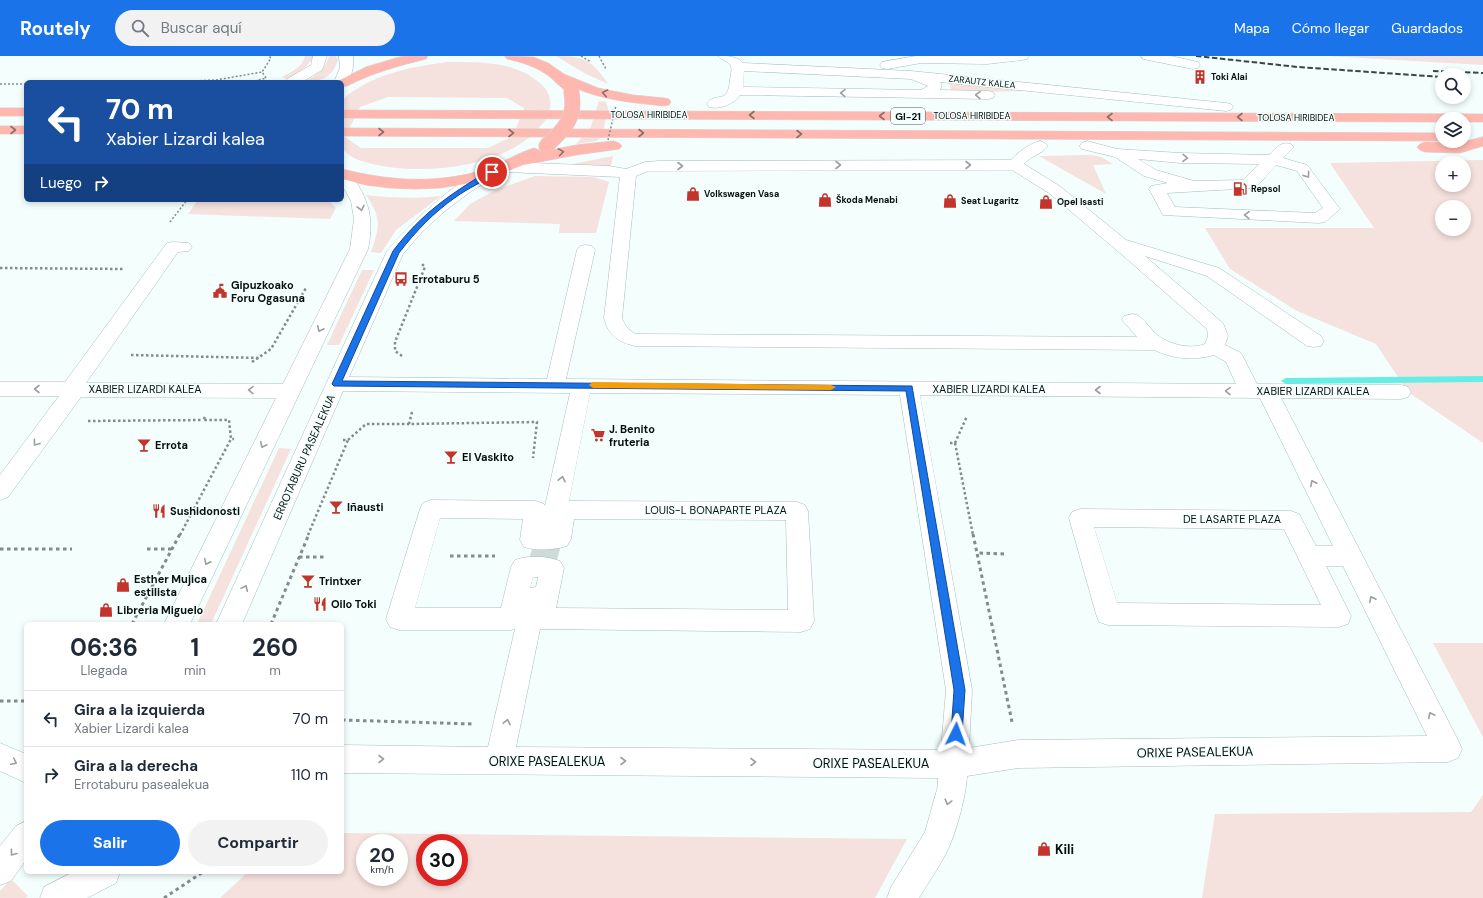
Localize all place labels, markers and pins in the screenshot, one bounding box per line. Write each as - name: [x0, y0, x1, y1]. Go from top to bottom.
- building icon: Toki Alai: [1192, 69, 1208, 85]
- place label: Toki Alai: [1211, 71, 1247, 83]
- pin: [475, 155, 509, 189]
- fuel station icon: Repsol: [1232, 181, 1248, 197]
- place label: Repsol: [1251, 183, 1280, 195]
- shop icon: Volkswagen Vasa: [685, 186, 701, 202]
- place label: Volkswagen Vasa: [704, 188, 779, 200]
- shop icon: Škoda Menabi: [817, 192, 833, 208]
- place label: Škoda Menabi: [836, 193, 898, 206]
- shop icon: Seat Lugaritz: [942, 193, 958, 209]
- shop icon: Opel Isasti: [1038, 194, 1054, 210]
- place label: Seat Lugaritz: [961, 195, 1019, 207]
- place label: Opel Isasti: [1057, 196, 1103, 208]
- bus stop icon: Errotaburu 5: [393, 271, 409, 287]
- place label: Errotaburu 5: [412, 272, 480, 286]
- place label: Gipuzkoako Foru Ogasuna: [231, 278, 305, 305]
- public building icon: Gipuzkoako Foru Ogasuna: [212, 283, 228, 299]
- place label: J. Benito fruteria: [609, 422, 655, 449]
- supermarket icon: J. Benito fruteria: [590, 427, 606, 443]
- bar icon: Errota: [136, 437, 152, 453]
- place label: Errota: [155, 438, 188, 452]
- bar icon: El Vaskito: [443, 449, 459, 465]
- place label: El Vaskito: [462, 450, 514, 464]
- bar icon: Iñausti: [328, 499, 344, 515]
- place label: Iñausti: [347, 500, 383, 514]
- restaurant icon: Sushidonosti: [151, 503, 167, 519]
- place label: Sushidonosti: [170, 504, 240, 518]
- place label: Esther Mujica estilista: [134, 572, 207, 599]
- bar icon: Trintxer: [300, 573, 316, 589]
- place label: Trintxer: [319, 574, 362, 588]
- shop icon: Esther Mujica estilista: [115, 577, 131, 593]
- restaurant icon: Oilo Toki: [312, 596, 328, 612]
- place label: Oilo Toki: [331, 597, 377, 611]
- shop icon: Libreria Miguelo: [98, 602, 114, 618]
- place label: Libreria Miguelo: [117, 603, 204, 617]
- shop icon: Kili: [1036, 841, 1052, 857]
- place label: Kili: [1055, 841, 1074, 858]

